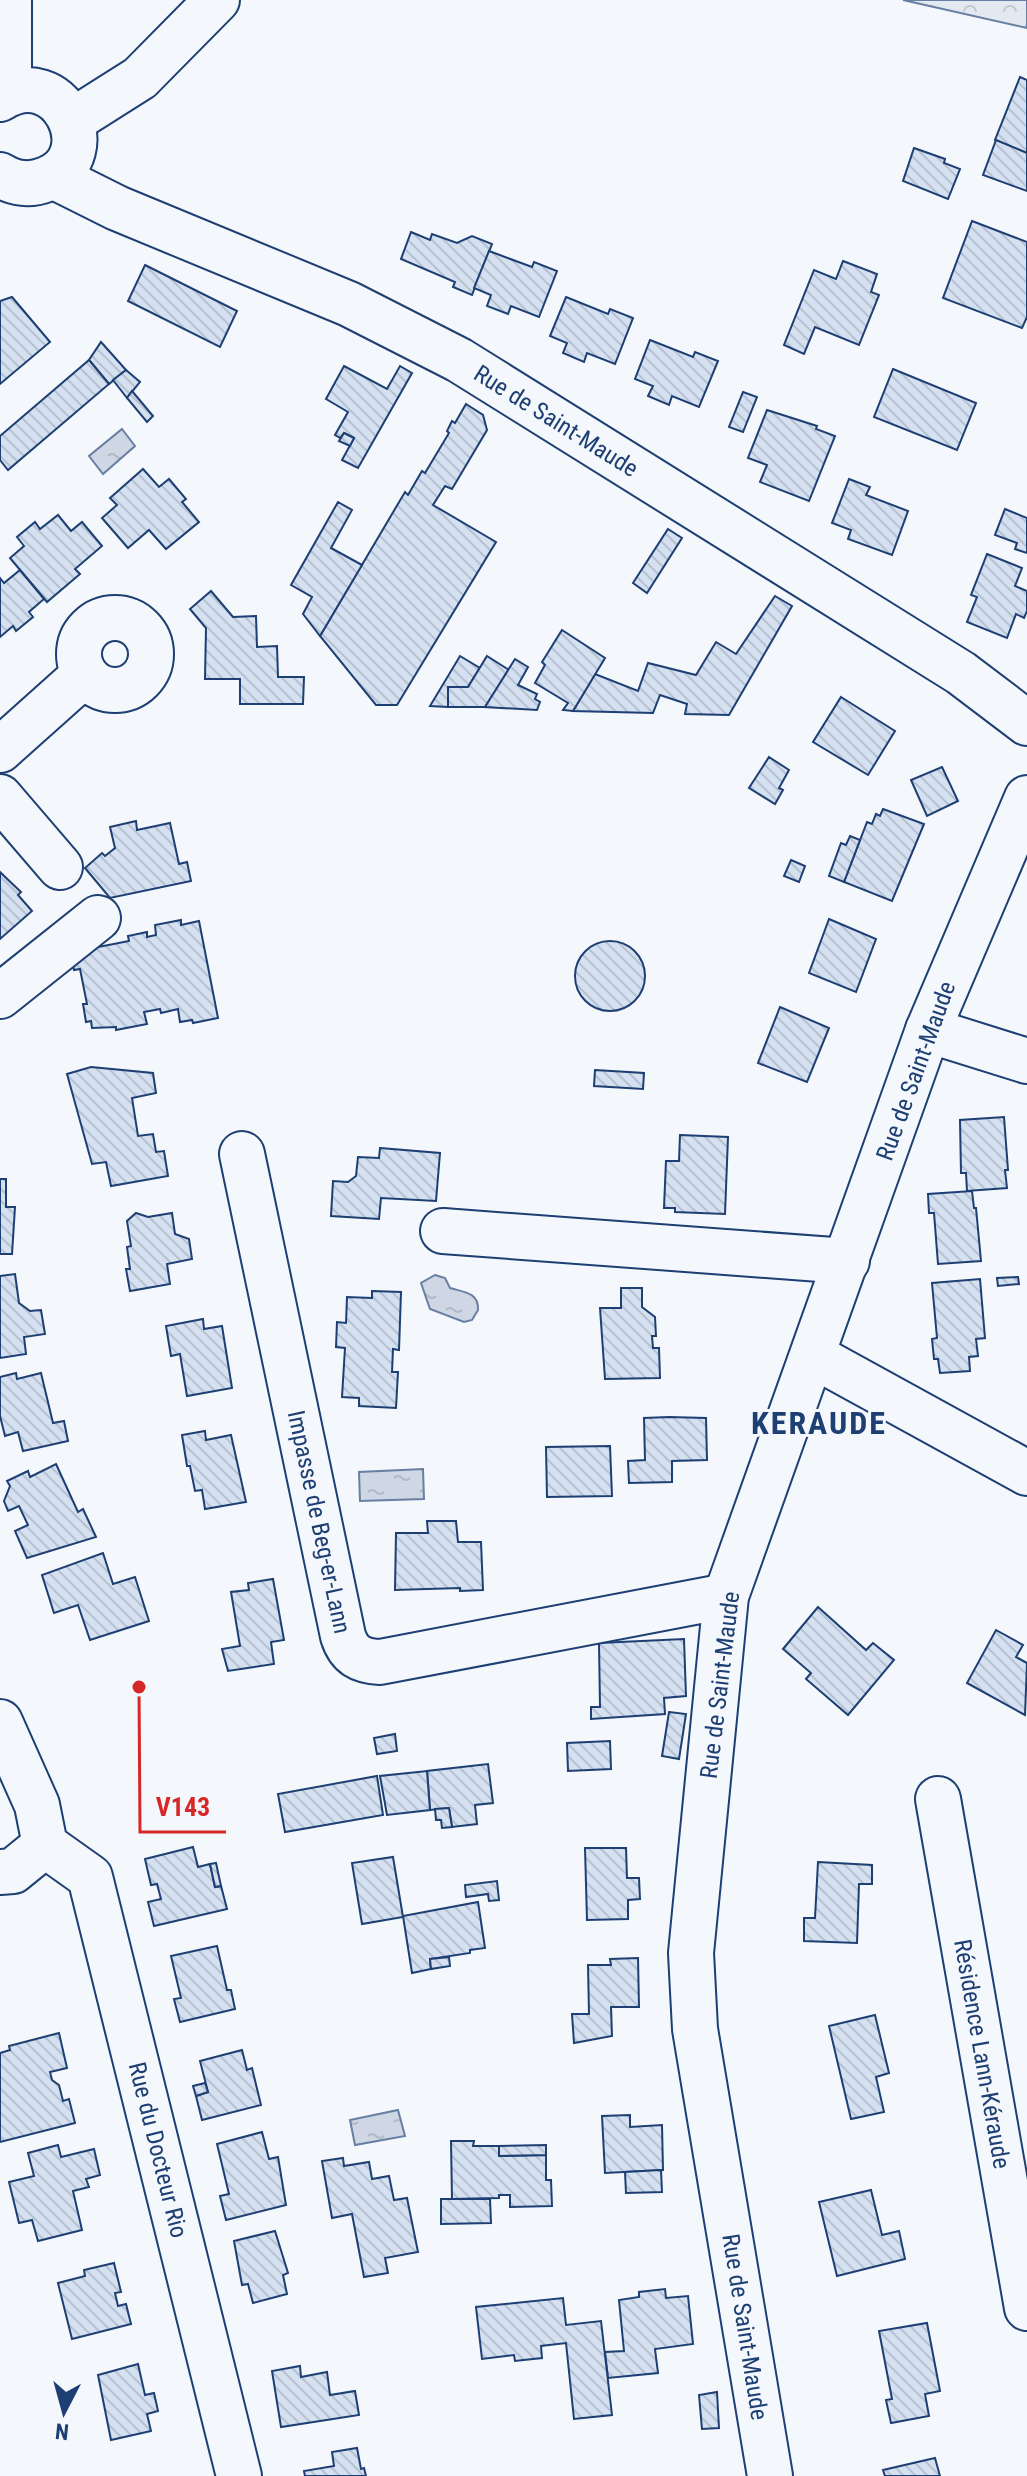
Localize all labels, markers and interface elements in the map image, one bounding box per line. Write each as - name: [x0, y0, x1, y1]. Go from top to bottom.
- street label: Rue de Saint-Maude: [469, 359, 643, 483]
- street label: Rue de Saint-Maude: [871, 978, 961, 1164]
- district label: KERAUDE: [751, 1404, 887, 1442]
- street label: Impasse de Beg-er-Lann: [282, 1408, 356, 1636]
- street label: Rue de Saint-Maude: [695, 1590, 745, 1780]
- callout: V143: [140, 1782, 226, 1832]
- text: V143: [156, 1792, 210, 1822]
- street label: Résidence Lann-Kéraude: [948, 1937, 1016, 2171]
- street label: Rue du Docteur Rio: [123, 2059, 193, 2241]
- street label: Rue de Saint-Maude: [716, 2232, 774, 2422]
- north arrow: [24, 2372, 104, 2452]
- text: N: [54, 2418, 70, 2445]

